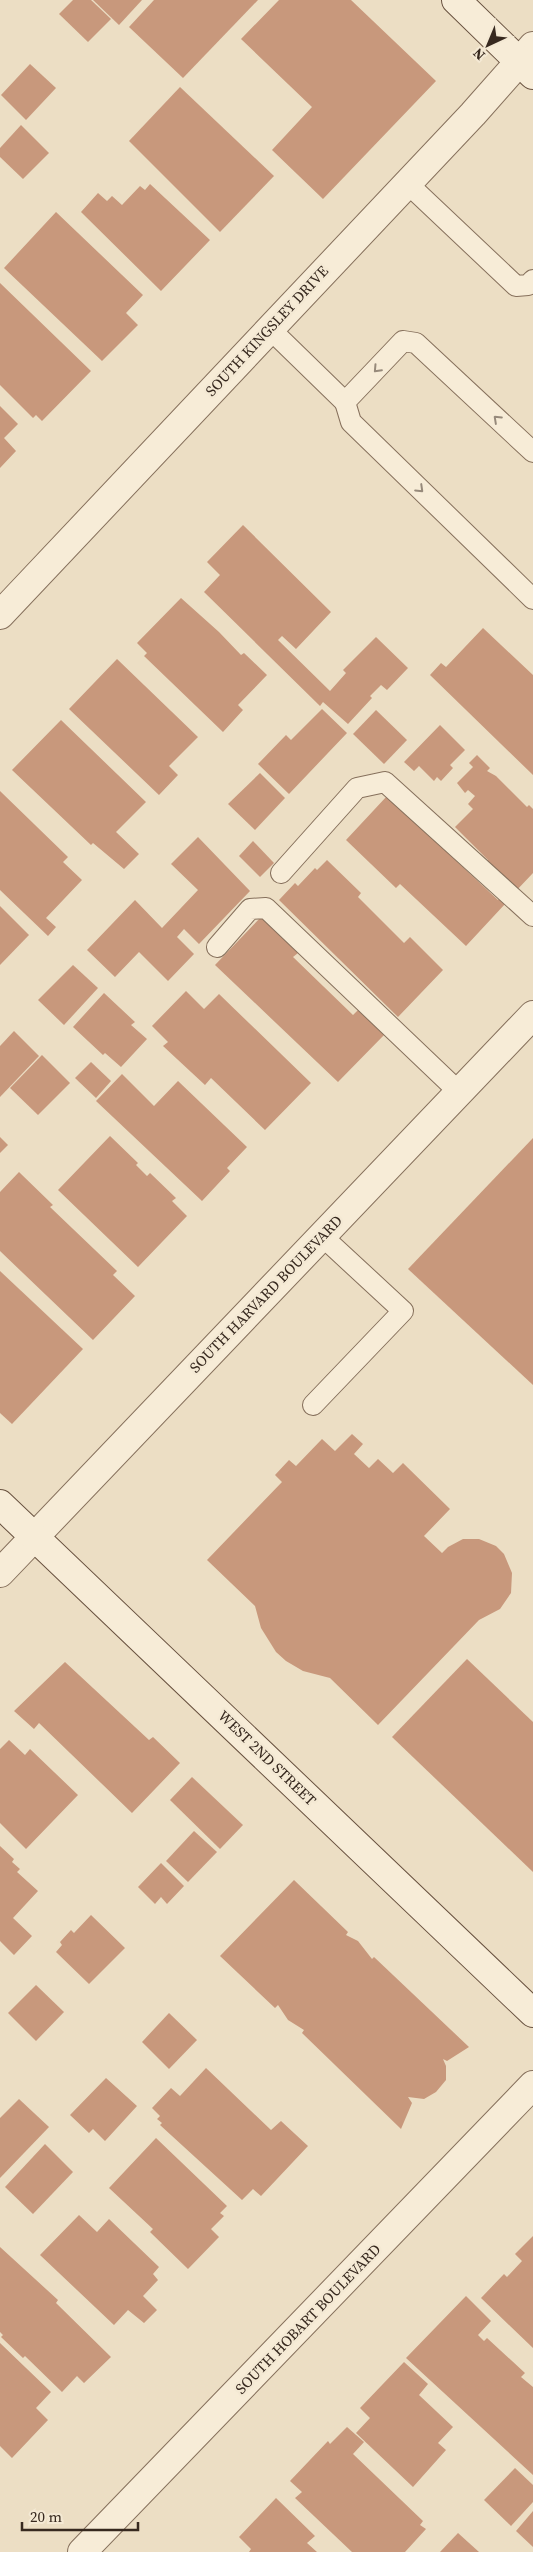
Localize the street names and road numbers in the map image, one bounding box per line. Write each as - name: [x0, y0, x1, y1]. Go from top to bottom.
- street label: SOUTH KINGSLEY DRIVE: [200, 261, 333, 401]
- street label: SOUTH HARVARD BOULEVARD: [185, 1210, 347, 1377]
- street label: WEST 2ND STREET: [214, 1705, 321, 1810]
- street label: SOUTH HOBART BOULEVARD: [230, 2239, 385, 2398]

